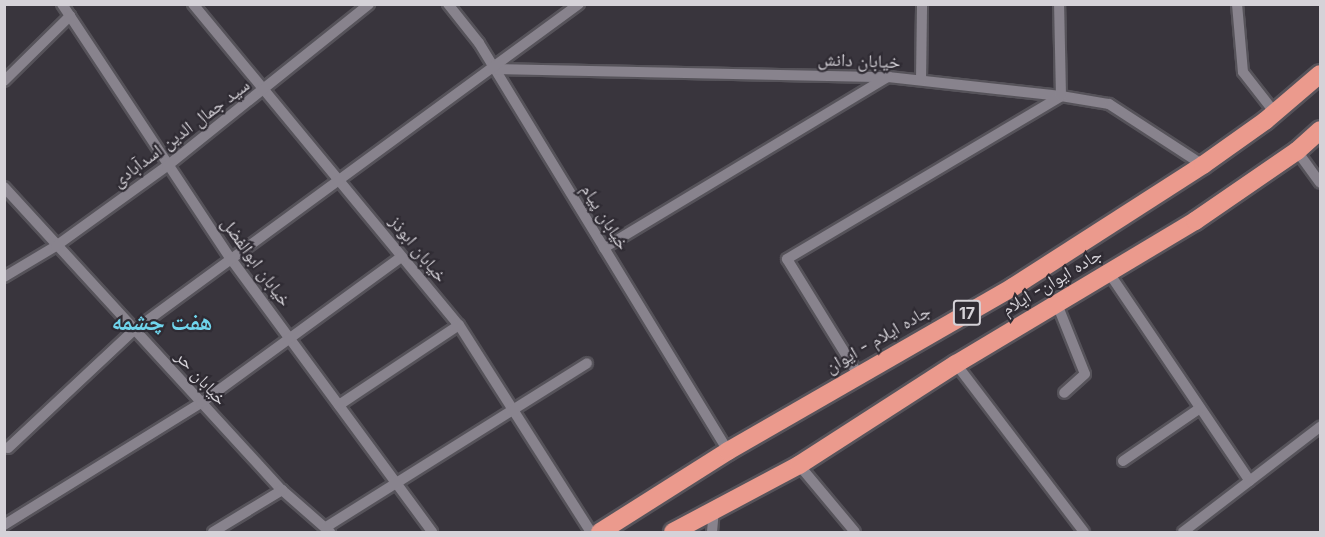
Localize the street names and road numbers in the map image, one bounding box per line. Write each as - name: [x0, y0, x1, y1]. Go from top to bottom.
- street label: خیابان دانش: [817, 49, 901, 73]
- street label: سید جمال الدین اسدآبادی: [108, 74, 254, 192]
- street label: خیابان پیام: [576, 180, 634, 254]
- street label: خیابان ابوذز: [385, 211, 451, 287]
- street label: خیابان ابوالفضل: [216, 213, 296, 311]
- street label: جاده ایوان- ایلام: [998, 244, 1106, 320]
- street label: جاده ایلام - ایوان: [821, 300, 935, 378]
- road number: 17: [952, 300, 982, 326]
- street label: خیابان حر: [171, 346, 231, 410]

